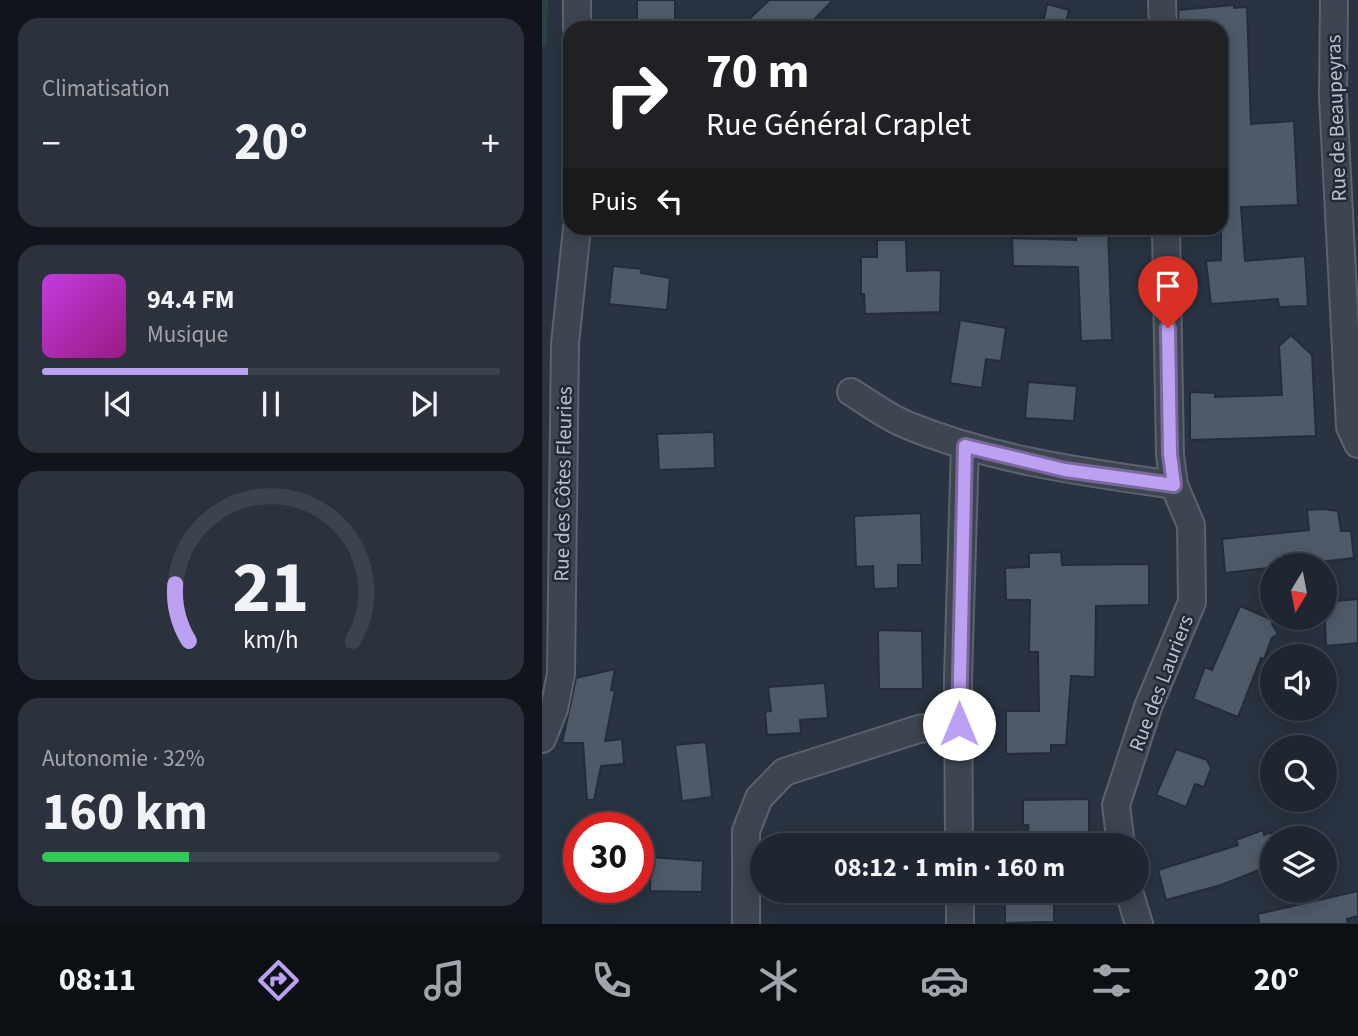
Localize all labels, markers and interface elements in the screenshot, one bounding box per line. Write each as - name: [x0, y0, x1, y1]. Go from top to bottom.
- street label: Rue de Beaupeyras: [1318, 34, 1354, 202]
- text: 70 m: [706, 37, 810, 107]
- icon: right: [591, 49, 682, 140]
- text: Climatisation: [42, 72, 170, 105]
- text: Rue Général Craplet: [706, 102, 971, 148]
- text: 20°: [234, 106, 308, 180]
- text: −: [42, 117, 61, 171]
- text: +: [481, 117, 500, 171]
- icon: left: [651, 182, 689, 220]
- text: Puis: [591, 183, 637, 220]
- pin: [1138, 256, 1198, 328]
- icon: arrive: [1149, 267, 1187, 305]
- text: 94.4 FM: [147, 281, 235, 318]
- text: Musique: [147, 318, 228, 351]
- icon: previous: [99, 385, 137, 423]
- icon: pause: [252, 385, 290, 423]
- icon: next: [405, 385, 443, 423]
- street label: Rue des Côtes Fleuries: [546, 386, 580, 582]
- text: 21: [233, 537, 309, 641]
- north arrow: [1260, 553, 1336, 630]
- map controls: [1260, 553, 1337, 903]
- street label: Rue des Lauriers: [1121, 610, 1201, 756]
- text: km/h: [243, 622, 299, 658]
- button: sound: [1260, 644, 1337, 721]
- position arrow: [922, 687, 996, 761]
- button: search: [1260, 735, 1337, 812]
- text: Autonomie · 32%: [42, 742, 205, 775]
- text: 160 km: [42, 776, 208, 850]
- speed limit sign: 30: [563, 812, 654, 903]
- button: layers: [1260, 826, 1337, 903]
- text: 08:12 · 1 min · 160 m: [834, 849, 1065, 886]
- icon: directions: [254, 956, 303, 1005]
- icon: music: [420, 956, 469, 1005]
- icon: phone: [587, 956, 636, 1005]
- icon: climate: [754, 956, 803, 1005]
- icon: car: [920, 956, 969, 1005]
- icon: filters: [1087, 956, 1136, 1005]
- text: 08:11: [59, 957, 136, 1003]
- text: 20°: [1254, 957, 1299, 1003]

